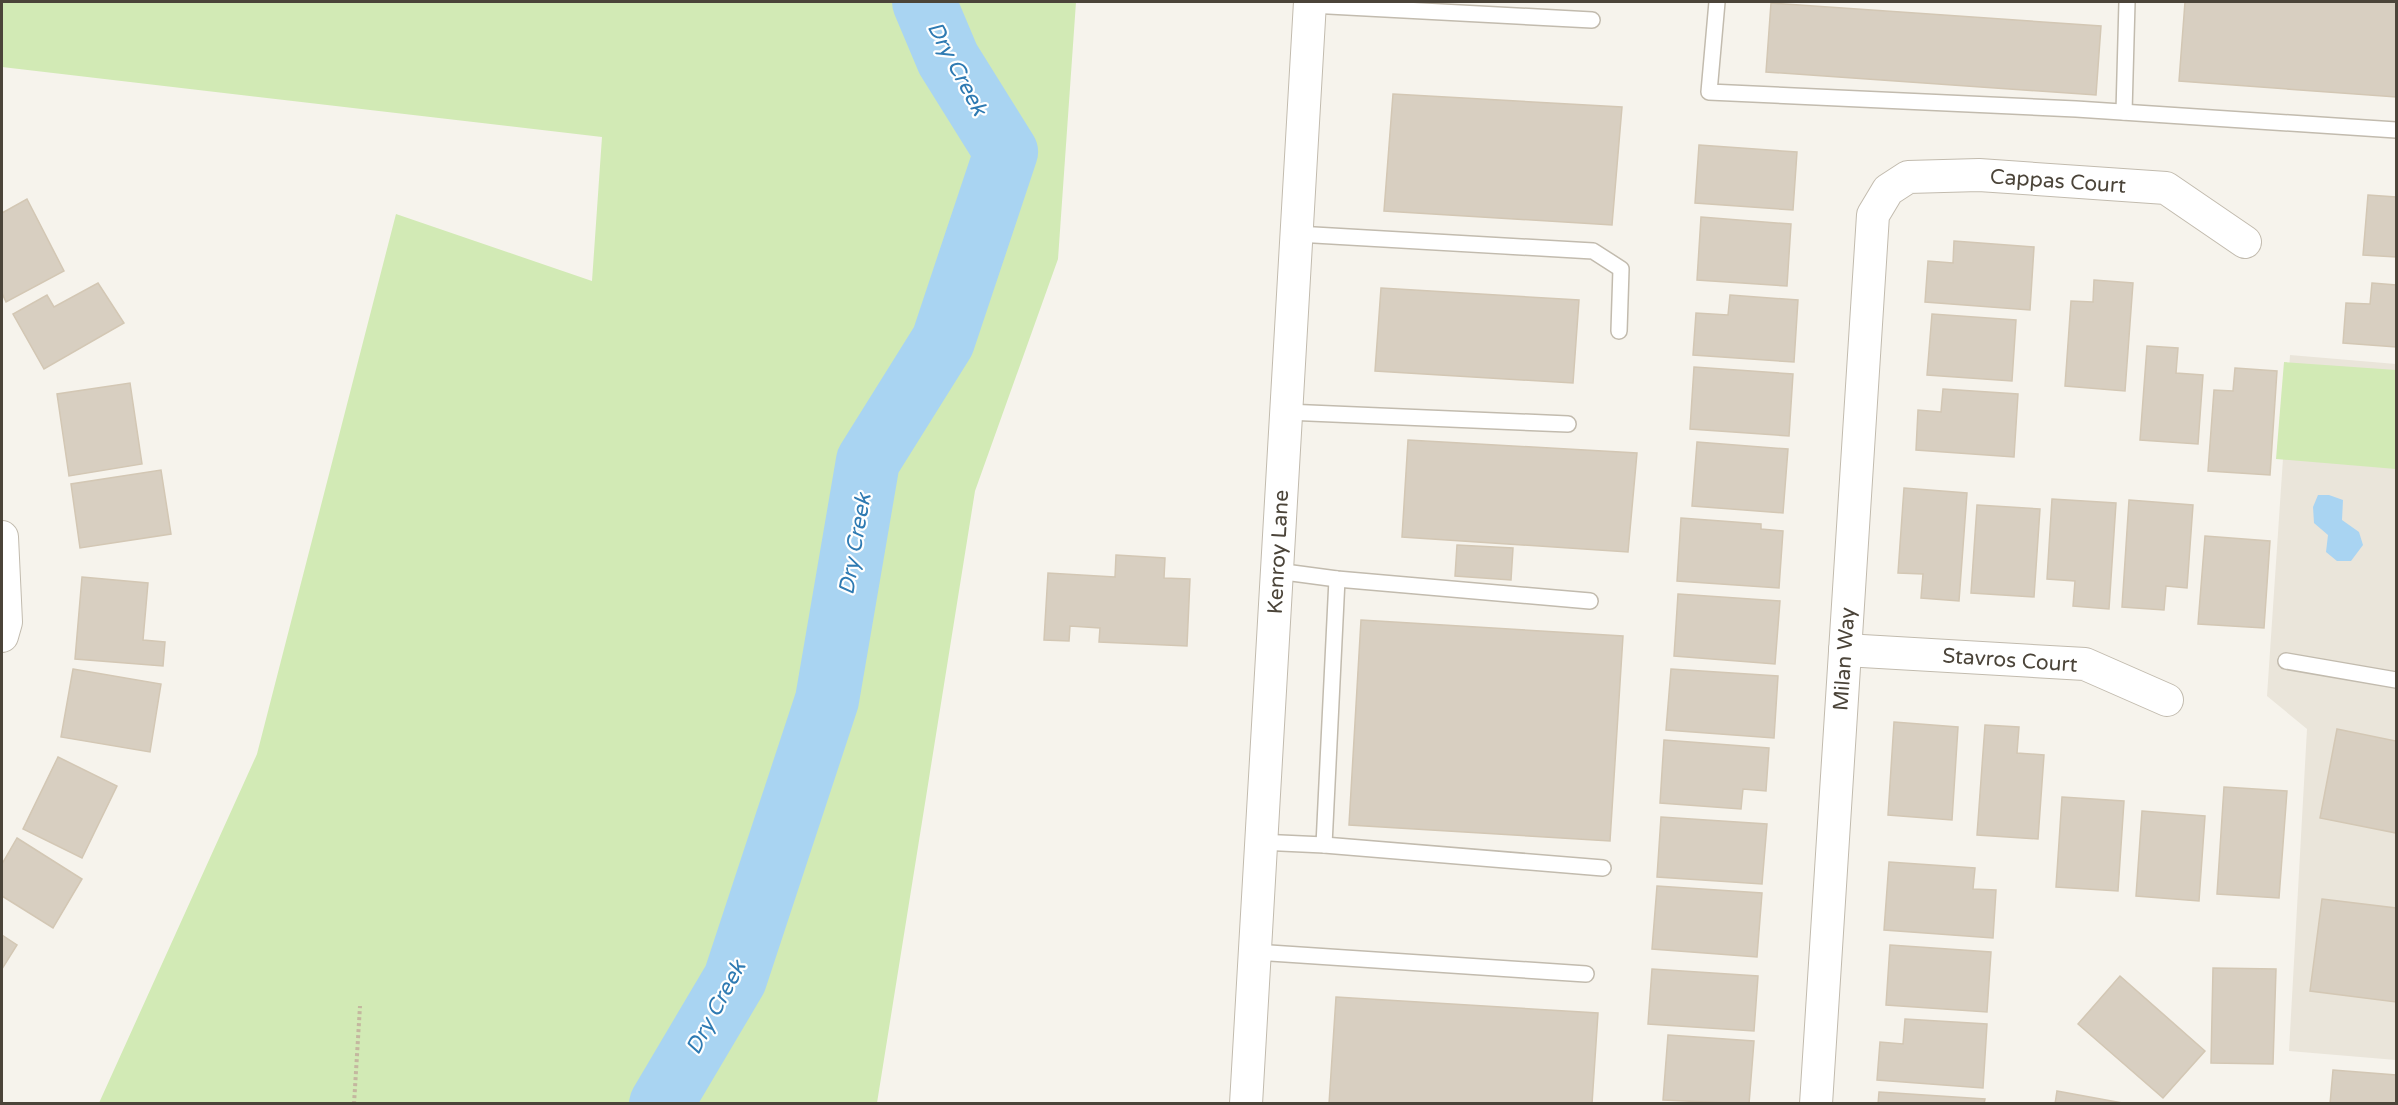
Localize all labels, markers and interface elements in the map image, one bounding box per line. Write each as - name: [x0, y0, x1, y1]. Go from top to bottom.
- water label: Dry Creek: [922, 17, 994, 122]
- street label: Cappas Court: [1989, 164, 2127, 199]
- street label: Kenroy Lane: [1263, 489, 1294, 615]
- water label: Dry Creek: [833, 490, 877, 597]
- street label: Milan Way: [1828, 606, 1861, 712]
- street label: Stavros Court: [1942, 643, 2078, 678]
- water label: Dry Creek: [680, 954, 752, 1059]

